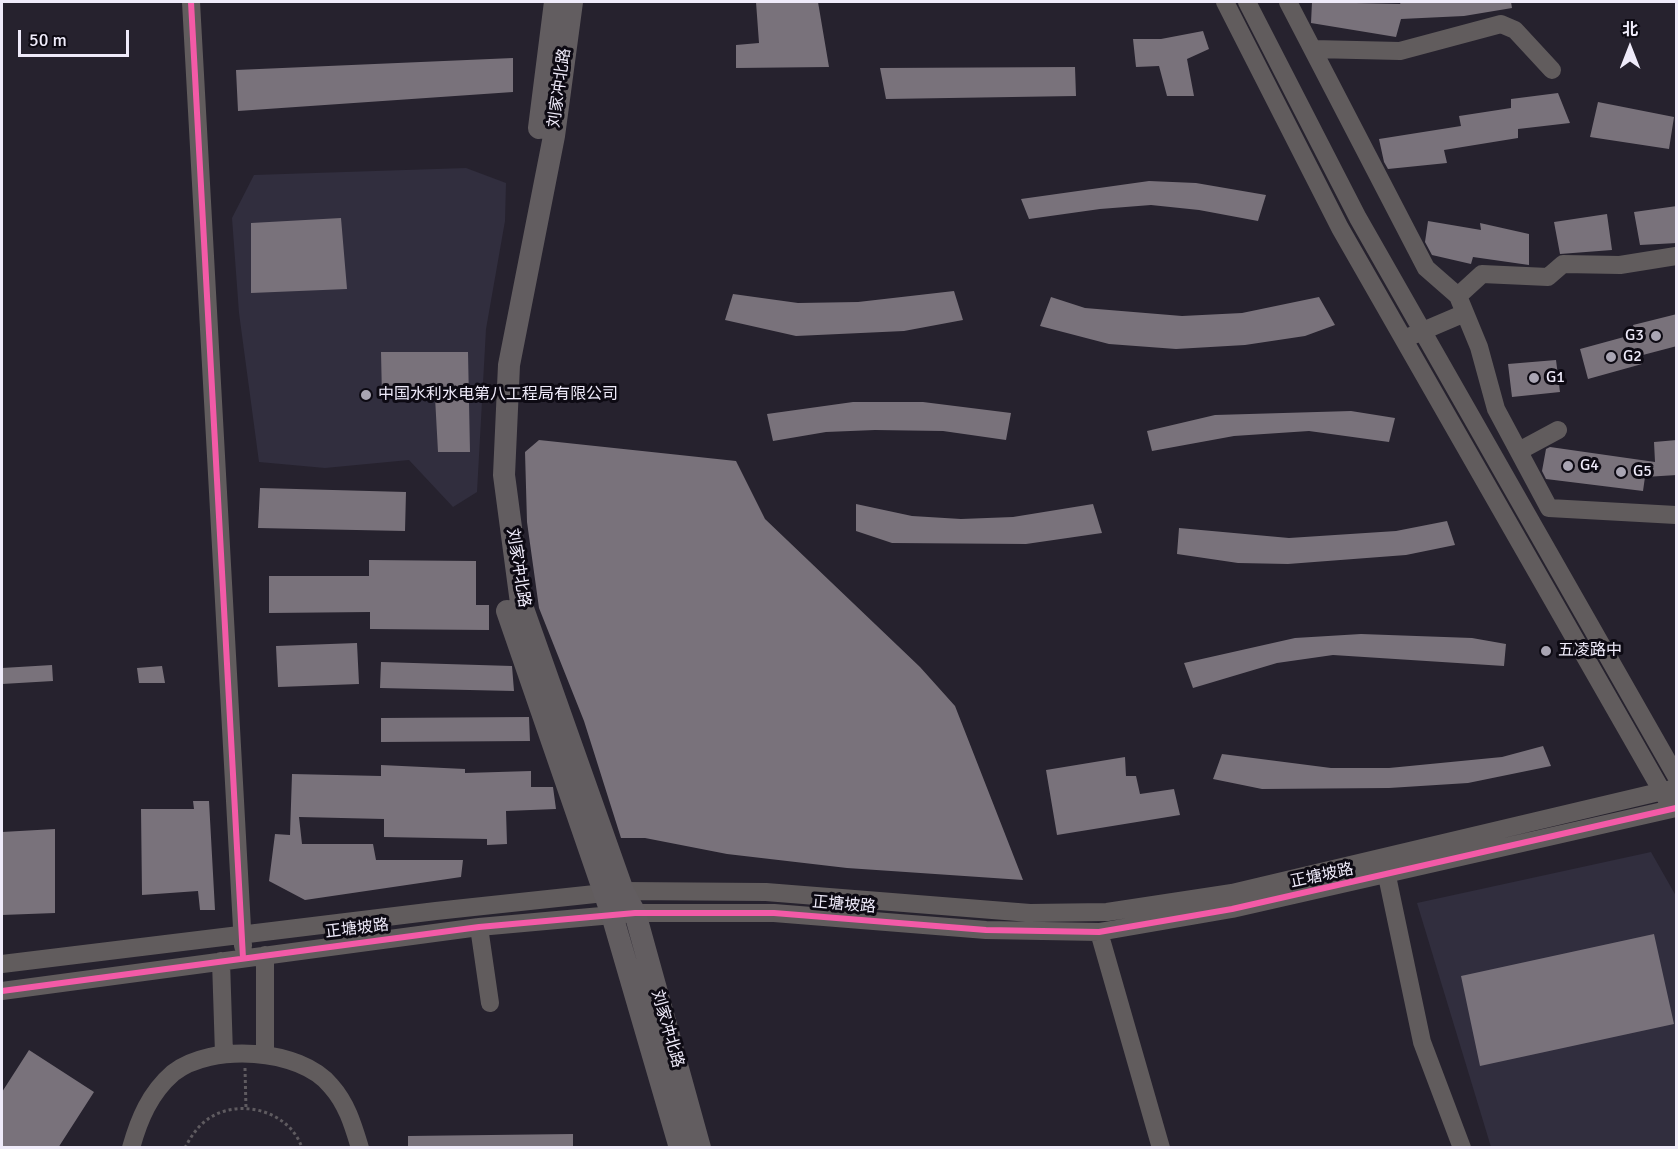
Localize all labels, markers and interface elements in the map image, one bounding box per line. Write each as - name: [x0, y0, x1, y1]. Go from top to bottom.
- scale bar: [21, 18, 132, 56]
- north arrow: [1600, 18, 1660, 78]
- text: 北: [1622, 20, 1638, 40]
- text: 50 m: [29, 29, 67, 51]
- street label: 刘家冲北路: [545, 47, 575, 129]
- place label: G3: [1625, 326, 1644, 346]
- marker: G3: [1649, 329, 1663, 343]
- place label: G2: [1623, 347, 1642, 367]
- marker: G2: [1604, 350, 1618, 364]
- place label: G1: [1546, 368, 1565, 388]
- marker: G1: [1527, 371, 1541, 385]
- place label: 中国水利水电第八工程局有限公司: [378, 385, 618, 405]
- marker: 中国水利水电第八工程局有限公司: [359, 388, 373, 402]
- place label: G4: [1580, 456, 1599, 476]
- marker: G4: [1561, 459, 1575, 473]
- place label: G5: [1633, 462, 1652, 482]
- marker: G5: [1614, 465, 1628, 479]
- street label: 刘家冲北路: [502, 527, 534, 609]
- place label: 五凌路中: [1558, 641, 1622, 661]
- marker: 五凌路中: [1539, 644, 1553, 658]
- street label: 正塘坡路: [1289, 860, 1355, 892]
- street label: 正塘坡路: [811, 893, 877, 917]
- street label: 正塘坡路: [324, 916, 390, 942]
- street label: 刘家冲北路: [647, 988, 687, 1070]

